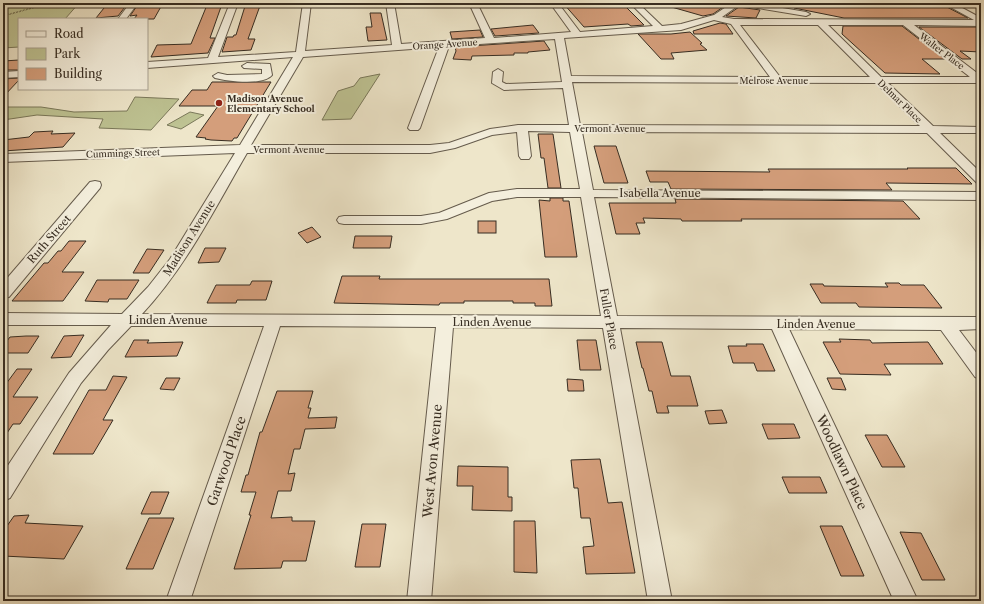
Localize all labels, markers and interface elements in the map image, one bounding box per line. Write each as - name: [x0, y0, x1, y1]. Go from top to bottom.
- legend: [18, 18, 148, 90]
- text: Road: [54, 26, 84, 41]
- street label: Walter Place: [916, 30, 967, 72]
- street label: Orange Avenue: [412, 36, 478, 52]
- text: Park: [54, 46, 81, 61]
- text: Building: [54, 66, 102, 81]
- street label: Melrose Avenue: [740, 75, 808, 86]
- street label: Delmar Place: [876, 77, 924, 125]
- place label: Madison Avenue Elementary School: [227, 93, 315, 114]
- marker: Madison Avenue Elementary School: [214, 98, 224, 108]
- street label: Vermont Avenue: [573, 123, 646, 134]
- street label: Vermont Avenue: [252, 144, 325, 155]
- street label: Cummings Street: [86, 146, 161, 160]
- street label: Isabella Avenue: [619, 186, 701, 200]
- street label: Madison Avenue: [160, 197, 218, 279]
- street label: Ruth Street: [24, 212, 74, 266]
- street label: Fuller Place: [597, 287, 621, 351]
- street label: Linden Avenue: [129, 313, 207, 327]
- street label: Linden Avenue: [453, 315, 531, 329]
- street label: Linden Avenue: [777, 317, 855, 331]
- street label: West Avon Avenue: [419, 403, 445, 520]
- street label: Woodlawn Place: [813, 411, 871, 512]
- street label: Garwood Place: [203, 414, 249, 508]

